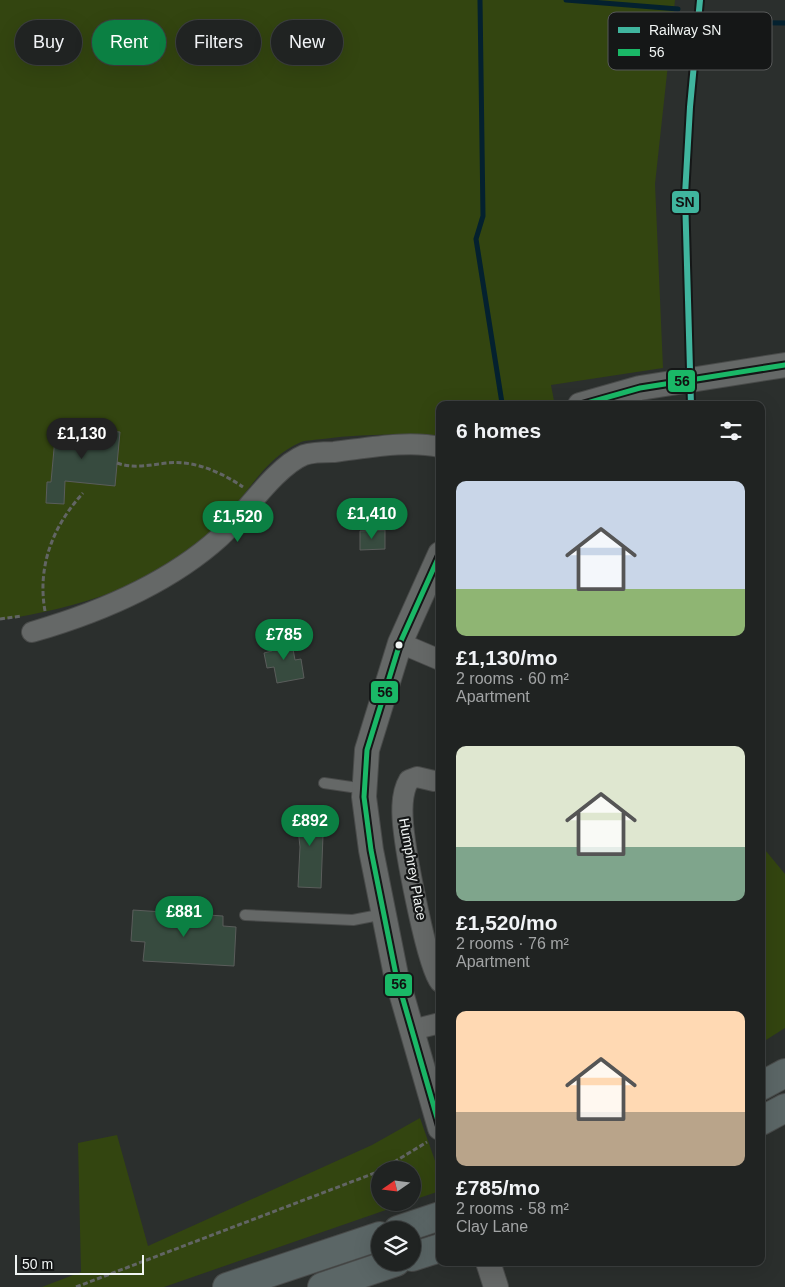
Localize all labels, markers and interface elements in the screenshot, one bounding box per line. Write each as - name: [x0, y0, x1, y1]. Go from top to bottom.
- legend: [608, 12, 772, 70]
- chip: Buy: [15, 20, 82, 65]
- chip: Rent: [92, 20, 166, 65]
- chip: Filters: [176, 20, 261, 65]
- chip: New: [271, 20, 343, 65]
- text: Railway SN: [649, 22, 721, 38]
- text: 56: [649, 44, 665, 60]
- line badge: SN: [671, 190, 700, 214]
- text: SN: [675, 194, 695, 210]
- line badge: 56: [667, 369, 696, 393]
- text: 56: [674, 373, 690, 389]
- icon: filters: [717, 417, 745, 445]
- pin: £1,130: [41, 418, 123, 460]
- text: 6 homes: [456, 419, 541, 442]
- text: £1,130: [58, 425, 106, 442]
- pin: £1,410: [331, 498, 413, 540]
- pin: £1,520: [197, 500, 279, 543]
- text: £1,410: [348, 505, 396, 522]
- text: £1,520: [214, 508, 262, 525]
- icon: home: [556, 514, 646, 604]
- pin: £785: [254, 618, 314, 661]
- text: £785: [266, 626, 302, 643]
- unlabelled marker: [394, 640, 404, 650]
- text: £1,130/mo: [456, 646, 558, 669]
- text: 2 rooms · 60 m²: [456, 670, 569, 687]
- line badge: 56: [370, 680, 399, 704]
- text: 56: [377, 684, 393, 700]
- text: Apartment: [456, 688, 530, 705]
- icon: home: [556, 779, 646, 869]
- pin: £892: [280, 804, 340, 847]
- text: £892: [292, 812, 328, 829]
- street label: Humphrey Place: [396, 817, 430, 922]
- pin: £881: [154, 896, 214, 938]
- text: £881: [166, 903, 202, 920]
- text: £1,520/mo: [456, 911, 558, 934]
- text: 2 rooms · 76 m²: [456, 935, 569, 952]
- text: Apartment: [456, 953, 530, 970]
- line badge: 56: [384, 973, 413, 997]
- text: 56: [391, 976, 407, 992]
- icon: home: [556, 1044, 646, 1134]
- north arrow: [371, 1161, 421, 1211]
- map controls: [371, 1161, 421, 1271]
- text: £785/mo: [456, 1176, 540, 1199]
- text: 2 rooms · 58 m²: [456, 1200, 569, 1217]
- text: Clay Lane: [456, 1218, 528, 1235]
- button: layers: [371, 1221, 421, 1271]
- scale bar: [15, 1252, 144, 1275]
- text: 50 m: [22, 1256, 53, 1272]

